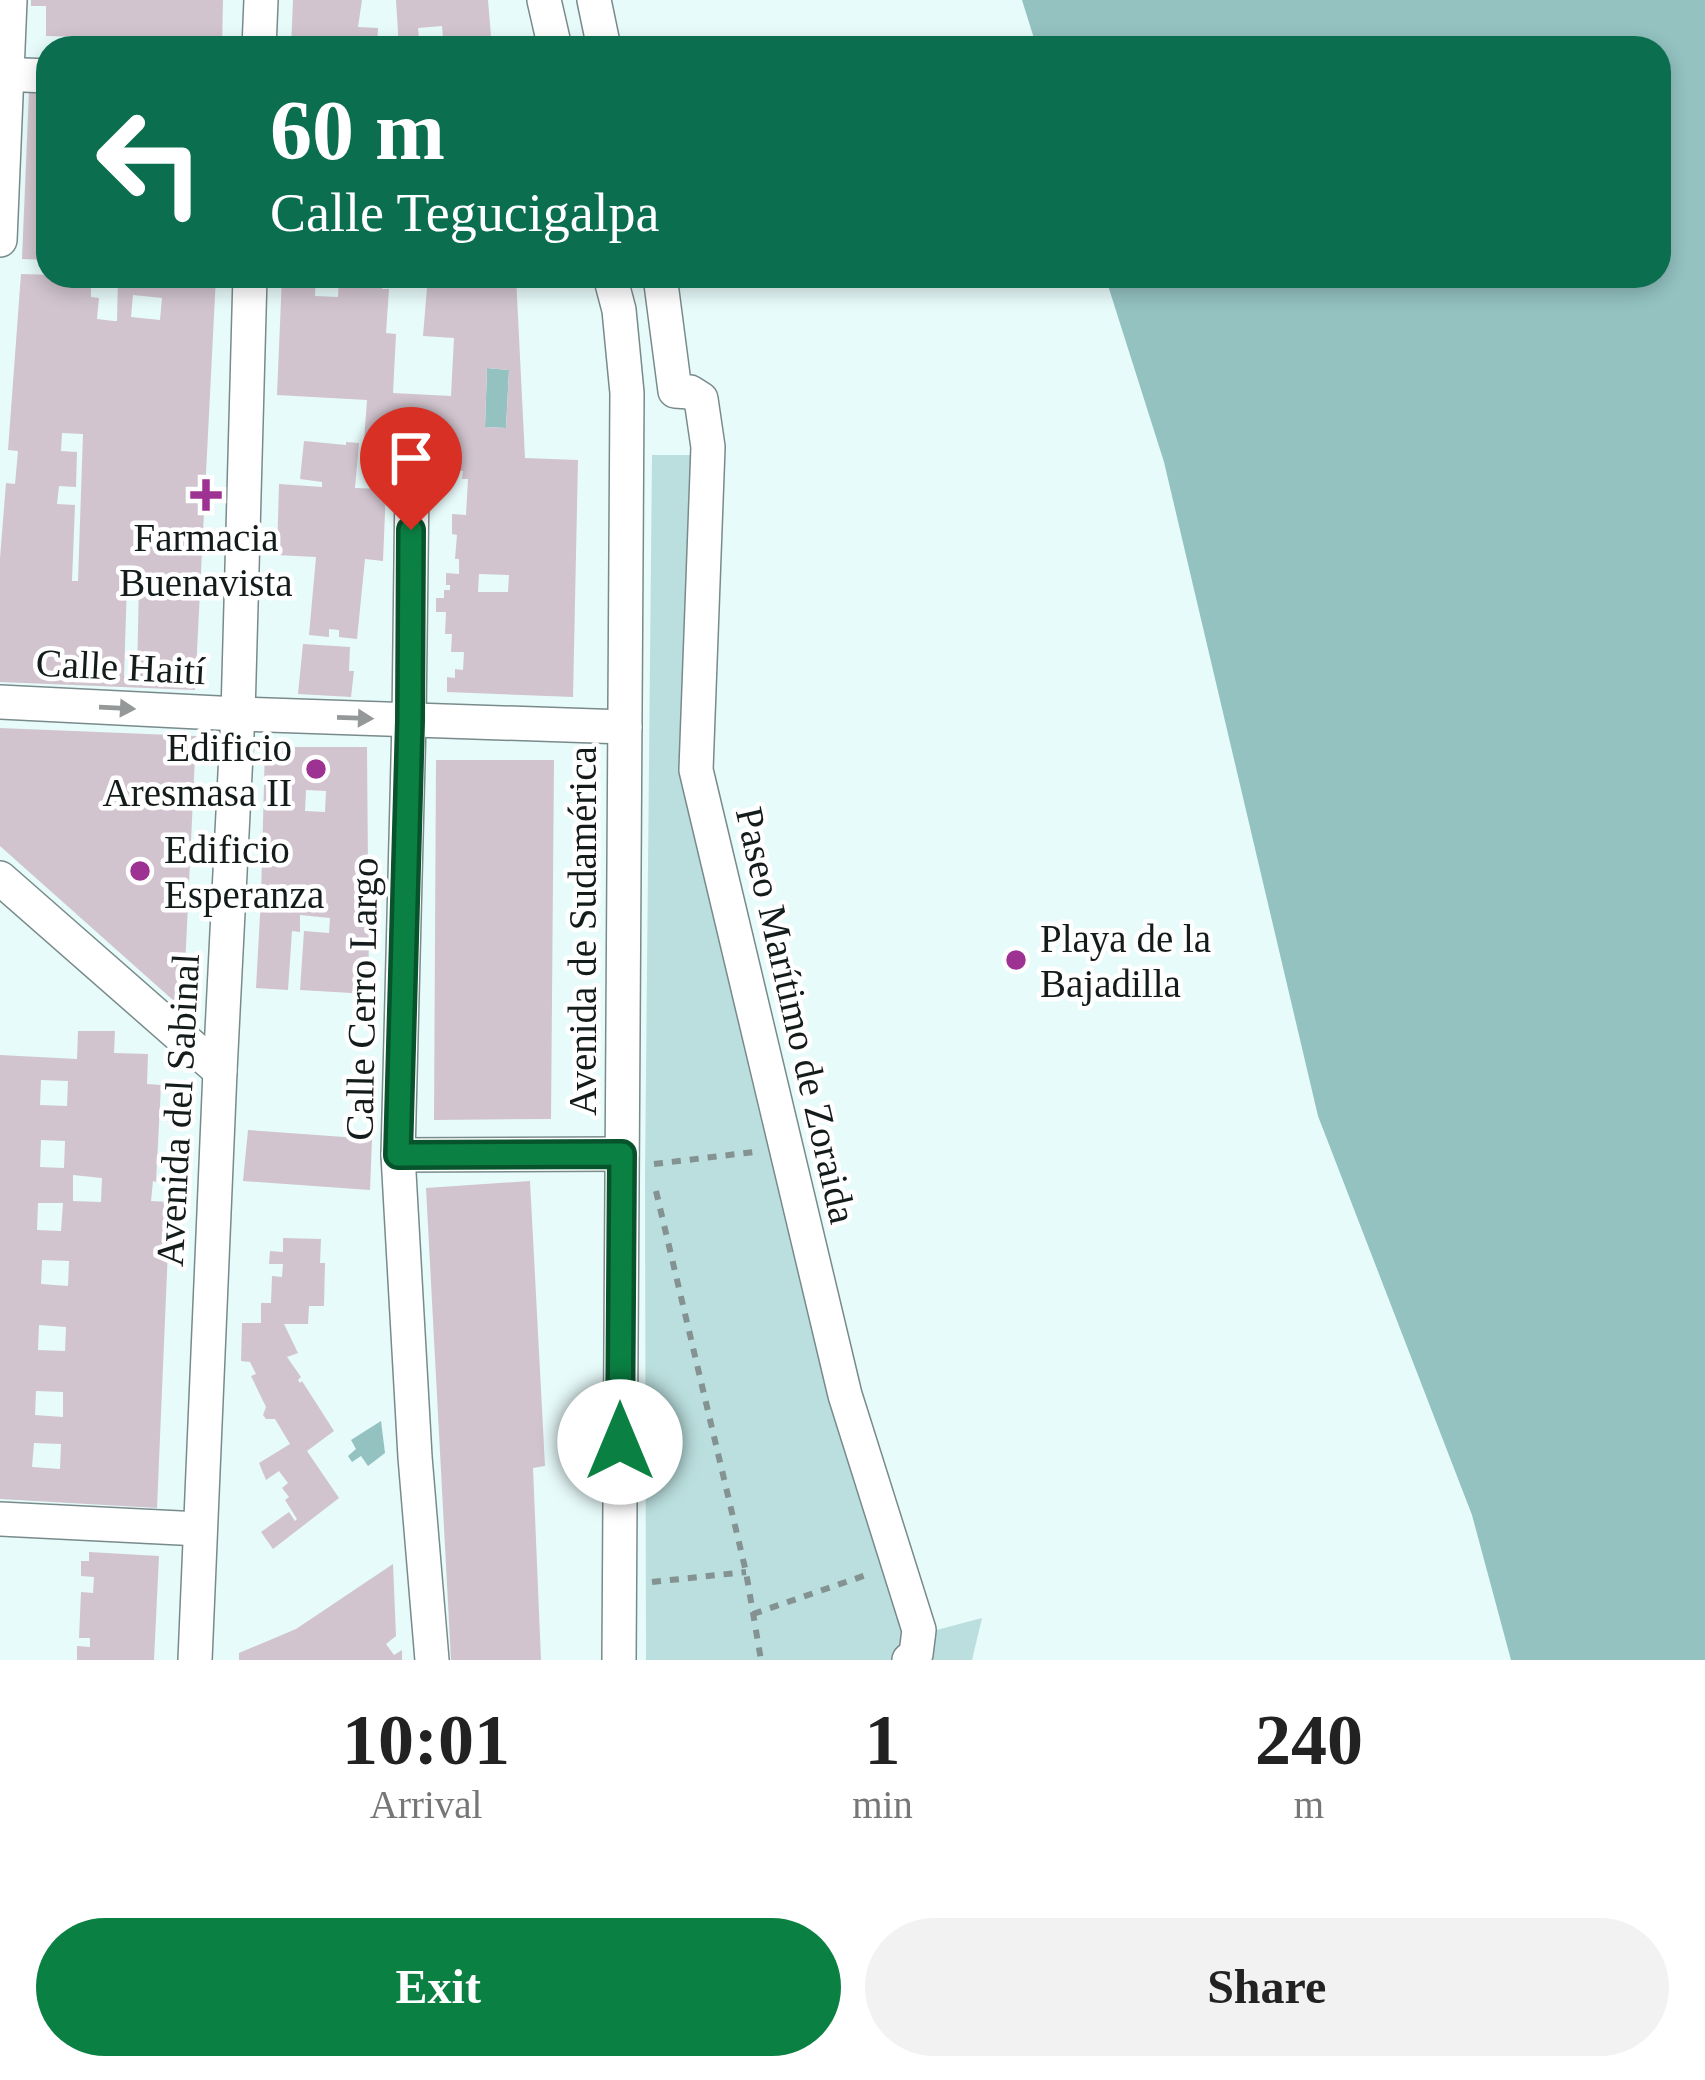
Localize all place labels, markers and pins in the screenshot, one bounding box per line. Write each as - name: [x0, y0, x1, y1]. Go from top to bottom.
- pin: [360, 407, 462, 530]
- marker: Farmacia Buenavista: [193, 482, 219, 508]
- place label: Farmacia Buenavista: [119, 516, 293, 604]
- place label: Edificio Aresmasa II: [103, 726, 292, 814]
- marker: Edificio Aresmasa II: [303, 756, 329, 782]
- place label: Edificio Esperanza: [164, 828, 324, 917]
- marker: Edificio Esperanza: [127, 858, 153, 884]
- place label: Playa de la Bajadilla: [1040, 917, 1211, 1006]
- marker: Playa de la Bajadilla: [1003, 947, 1029, 973]

